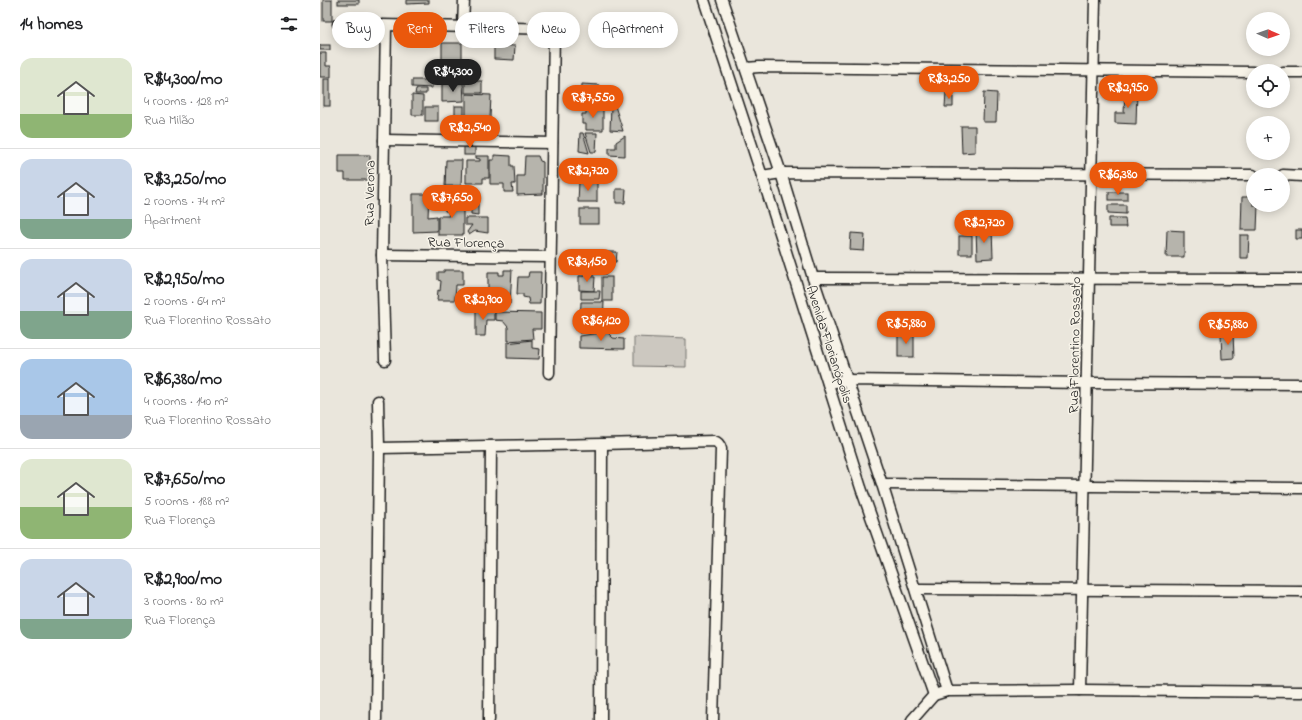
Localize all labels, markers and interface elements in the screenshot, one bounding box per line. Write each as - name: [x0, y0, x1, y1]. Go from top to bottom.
- text: 14 homes: [20, 12, 83, 37]
- chip: Buy: [332, 12, 385, 48]
- chip: Rent: [393, 12, 447, 48]
- chip: Filters: [455, 12, 519, 48]
- chip: New: [527, 12, 580, 48]
- chip: Apartment: [588, 12, 678, 48]
- north arrow: [1246, 12, 1290, 56]
- map controls: [1246, 12, 1290, 212]
- icon: filters: [278, 13, 300, 35]
- pin: R$4,300: [416, 59, 490, 93]
- text: R$4,300: [433, 62, 473, 81]
- button: locate: [1246, 64, 1290, 108]
- pin: R$3,250: [912, 66, 986, 100]
- text: R$4,300/mo: [144, 67, 223, 92]
- text: R$3,250: [928, 69, 970, 88]
- icon: home: [52, 74, 100, 122]
- pin: R$2,950: [1091, 75, 1165, 109]
- text: R$2,950: [1108, 78, 1148, 97]
- pin: R$7,550: [556, 85, 630, 119]
- text: R$7,550: [571, 88, 615, 107]
- text: 4 rooms · 128 m²: [144, 92, 229, 111]
- text: Rua Milão: [144, 111, 195, 130]
- pin: R$2,540: [433, 115, 507, 149]
- button: +: [1246, 116, 1290, 160]
- text: R$2,540: [449, 118, 491, 137]
- pin: R$2,720: [551, 158, 625, 192]
- street label: Rua Verona: [359, 160, 382, 226]
- text: R$2,720: [567, 161, 609, 180]
- pin: R$6,380: [1081, 162, 1155, 196]
- text: R$6,380: [1099, 165, 1137, 184]
- text: R$3,250/mo: [144, 167, 226, 192]
- button: −: [1246, 168, 1290, 212]
- icon: home: [52, 175, 100, 223]
- pin: R$7,650: [415, 185, 489, 219]
- text: R$7,650: [431, 188, 473, 207]
- text: 2 rooms · 74 m²: [144, 192, 225, 211]
- pin: R$2,720: [947, 210, 1021, 244]
- text: Apartment: [144, 211, 201, 230]
- text: R$2,720: [963, 213, 1005, 232]
- street label: Rua Florença: [427, 232, 505, 255]
- pin: R$3,150: [550, 249, 624, 283]
- text: R$3,150: [567, 252, 607, 271]
- text: R$2,950/mo: [144, 267, 225, 292]
- icon: home: [52, 275, 100, 323]
- street label: Rua Florentino Rossato: [1064, 276, 1087, 414]
- street label: Avenida Florianópolis: [800, 283, 858, 406]
- pin: R$2,900: [446, 287, 520, 321]
- text: R$2,900: [464, 290, 502, 309]
- text: 2 rooms · 64 m²: [144, 292, 226, 311]
- pin: R$6,120: [564, 308, 638, 342]
- text: Rua Florentino Rossato: [144, 311, 271, 330]
- text: R$6,120: [581, 311, 621, 330]
- pin: R$5,880: [869, 311, 943, 345]
- pin: R$5,880: [1191, 312, 1265, 346]
- text: R$5,880: [886, 314, 926, 333]
- text: R$5,880: [1208, 315, 1248, 334]
- text: R$6,380/mo: [144, 367, 222, 392]
- icon: home: [52, 375, 100, 423]
- text: 4 rooms · 140 m²: [144, 392, 228, 411]
- text: Rua Florentino Rossato: [144, 411, 271, 430]
- text: R$7,650/mo: [144, 467, 225, 492]
- icon: home: [52, 475, 100, 523]
- text: 5 rooms · 188 m²: [144, 492, 229, 511]
- text: Rua Florença: [144, 511, 215, 530]
- text: R$2,900/mo: [144, 567, 222, 592]
- icon: home: [52, 575, 100, 623]
- text: 3 rooms · 80 m²: [144, 592, 224, 611]
- text: Rua Florença: [144, 611, 215, 630]

